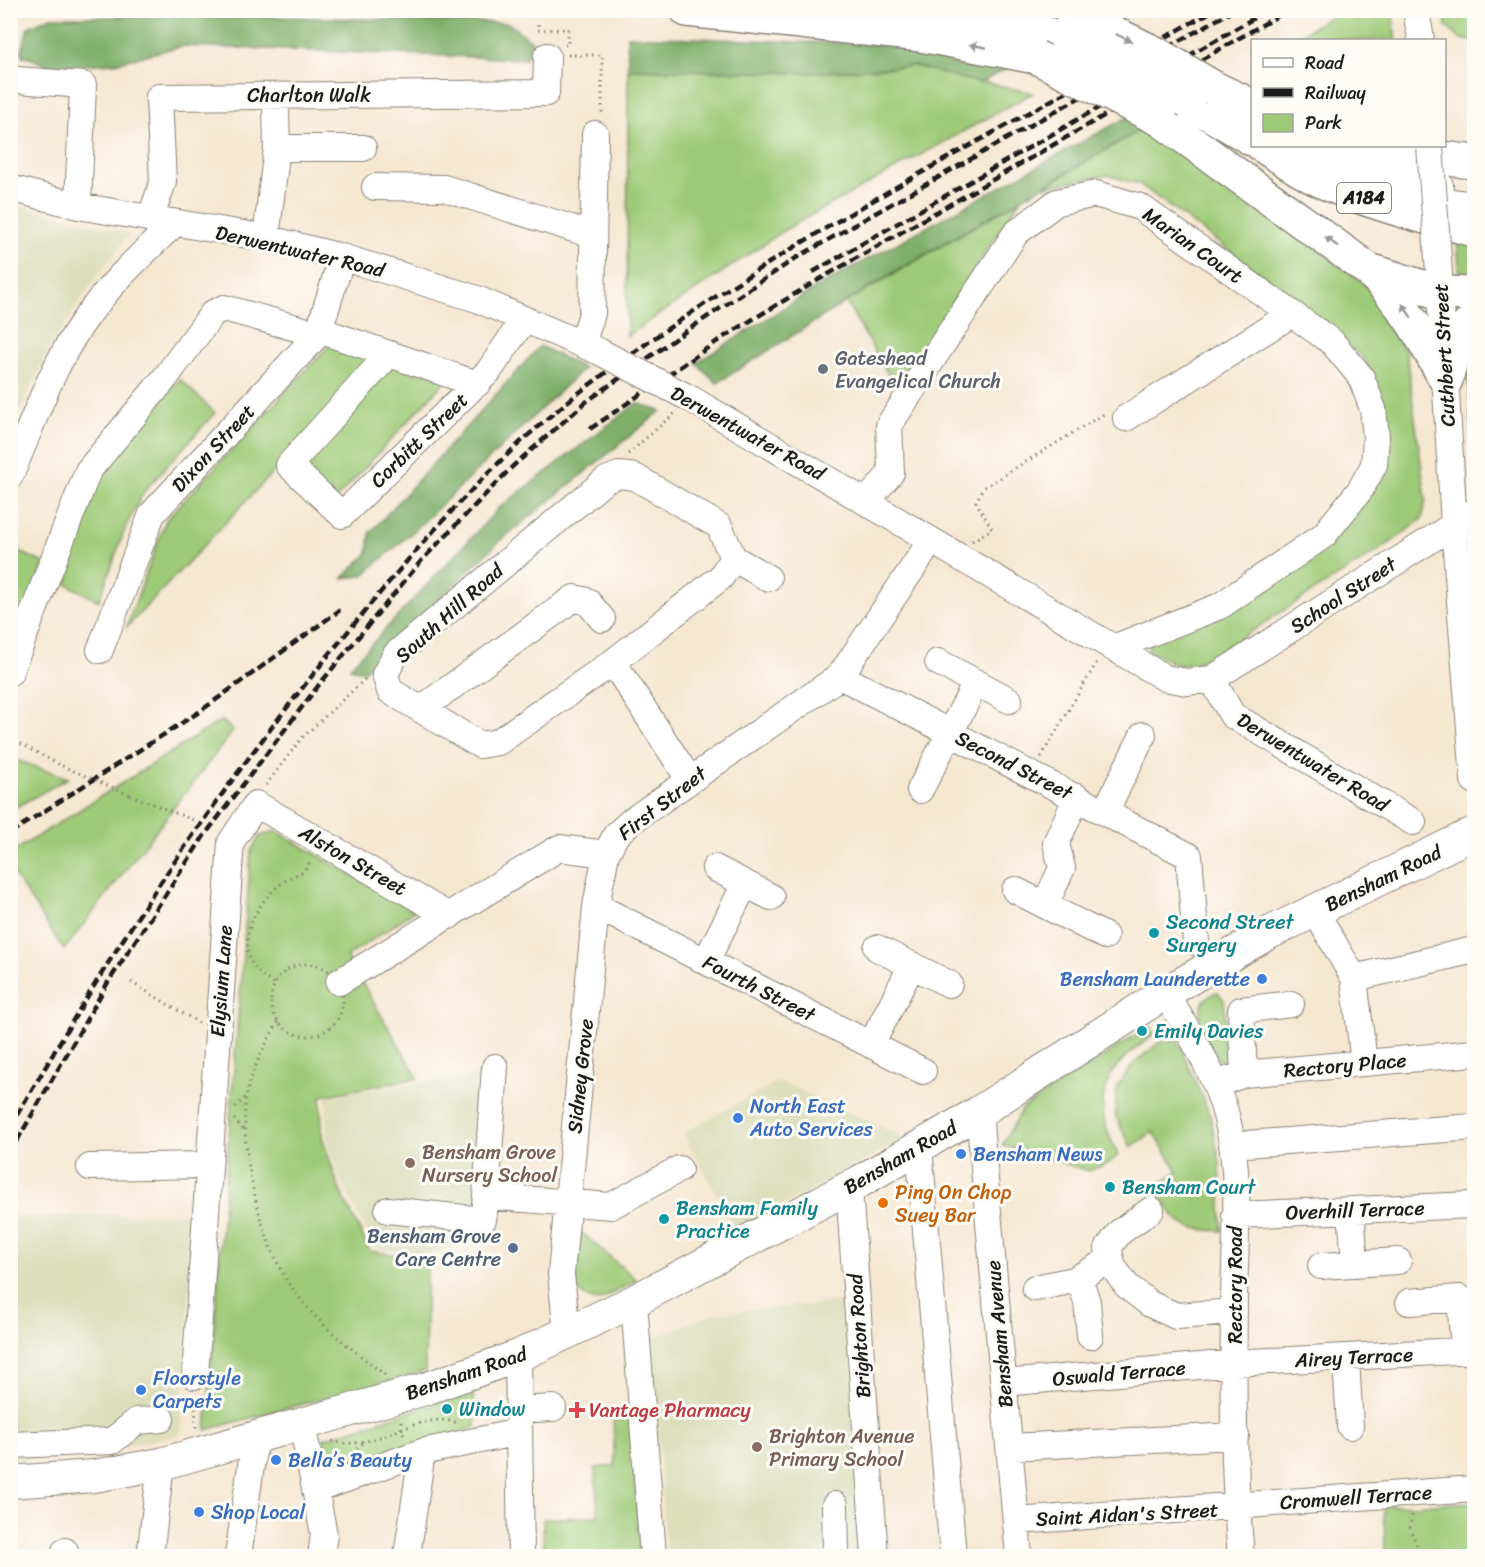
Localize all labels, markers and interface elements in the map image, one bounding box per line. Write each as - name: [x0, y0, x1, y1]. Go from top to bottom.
- one-way arrow: [1116, 34, 1133, 43]
- legend: [1251, 39, 1446, 147]
- one-way arrow: [969, 41, 988, 50]
- text: Road: [1305, 47, 1345, 79]
- text: Railway: [1305, 77, 1367, 109]
- street label: Charlton Walk: [247, 78, 371, 113]
- text: Park: [1305, 107, 1342, 139]
- road number: A184: [1337, 183, 1391, 213]
- street label: Marian Court: [1135, 198, 1251, 293]
- street label: Derwentwater Road: [212, 215, 389, 288]
- one-way arrow: [1324, 236, 1340, 248]
- street label: Cuthbert Street: [1423, 282, 1466, 428]
- one-way arrow: [1401, 304, 1413, 319]
- place label: Gateshead Evangelical Church: [835, 341, 1001, 399]
- marker: Gateshead Evangelical Church: [816, 362, 830, 376]
- street label: Derwentwater Road: [664, 376, 833, 491]
- street label: Corbitt Street: [362, 384, 477, 497]
- street label: Dixon Street: [163, 396, 264, 501]
- street label: School Street: [1283, 547, 1405, 643]
- street label: South Hill Road: [387, 554, 513, 672]
- street label: Derwentwater Road: [1230, 703, 1397, 823]
- street label: Second Street: [949, 721, 1079, 810]
- street label: First Street: [610, 757, 715, 850]
- street label: Alston Street: [291, 815, 414, 906]
- street label: Bensham Road: [1319, 834, 1449, 922]
- place label: Second Street Surgery: [1166, 905, 1295, 963]
- street label: Elysium Lane: [200, 924, 243, 1038]
- marker: Second Street Surgery: [1147, 926, 1161, 940]
- street label: Fourth Street: [696, 945, 822, 1032]
- place label: Bensham Launderette: [1060, 962, 1250, 997]
- marker: Bensham Launderette: [1255, 972, 1269, 986]
- place label: Emily Davies: [1154, 1014, 1264, 1049]
- street label: Sidney Grove: [557, 1017, 604, 1135]
- marker: Emily Davies: [1135, 1024, 1149, 1038]
- street label: Rectory Place: [1282, 1043, 1408, 1088]
- place label: North East Auto Services: [749, 1089, 873, 1147]
- street label: Bensham Road: [837, 1110, 965, 1204]
- marker: North East Auto Services: [731, 1111, 745, 1125]
- place label: Bensham Grove Nursery School: [422, 1135, 558, 1193]
- place label: Bensham News: [973, 1137, 1103, 1172]
- marker: Bensham News: [954, 1147, 968, 1161]
- marker: Bensham Grove Nursery School: [403, 1156, 417, 1170]
- place label: Bensham Court: [1122, 1170, 1256, 1205]
- place label: Ping On Chop Suey Bar: [895, 1175, 1012, 1233]
- marker: Bensham Court: [1103, 1180, 1117, 1194]
- place label: Bensham Family Practice: [676, 1191, 818, 1249]
- street label: Overhill Terrace: [1285, 1191, 1425, 1230]
- marker: Ping On Chop Suey Bar: [876, 1196, 890, 1210]
- marker: Bensham Family Practice: [657, 1212, 671, 1226]
- place label: Bensham Grove Care Centre: [367, 1219, 501, 1277]
- street label: Rectory Road: [1218, 1225, 1253, 1344]
- marker: Bensham Grove Care Centre: [506, 1241, 520, 1255]
- street label: Bensham Avenue: [976, 1259, 1023, 1409]
- street label: Brighton Road: [838, 1271, 881, 1399]
- street label: Bensham Road: [401, 1336, 533, 1411]
- street label: Airey Terrace: [1293, 1337, 1414, 1378]
- street label: Oswald Terrace: [1051, 1350, 1187, 1397]
- place label: Floorstyle Carpets: [153, 1361, 241, 1419]
- marker: Floorstyle Carpets: [134, 1383, 148, 1397]
- place label: Window: [459, 1392, 525, 1427]
- place label: Vantage Pharmacy: [589, 1393, 751, 1428]
- marker: Window: [440, 1402, 454, 1416]
- marker: Vantage Pharmacy: [570, 1403, 584, 1417]
- place label: Brighton Avenue Primary School: [769, 1419, 915, 1477]
- marker: Brighton Avenue Primary School: [750, 1440, 764, 1454]
- place label: Bella’s Beauty: [288, 1443, 413, 1478]
- marker: Bella’s Beauty: [269, 1453, 283, 1467]
- street label: Cromwell Terrace: [1279, 1475, 1433, 1520]
- street label: Saint Aidan's Street: [1035, 1492, 1219, 1537]
- place label: Shop Local: [211, 1495, 306, 1530]
- marker: Shop Local: [192, 1505, 206, 1519]

